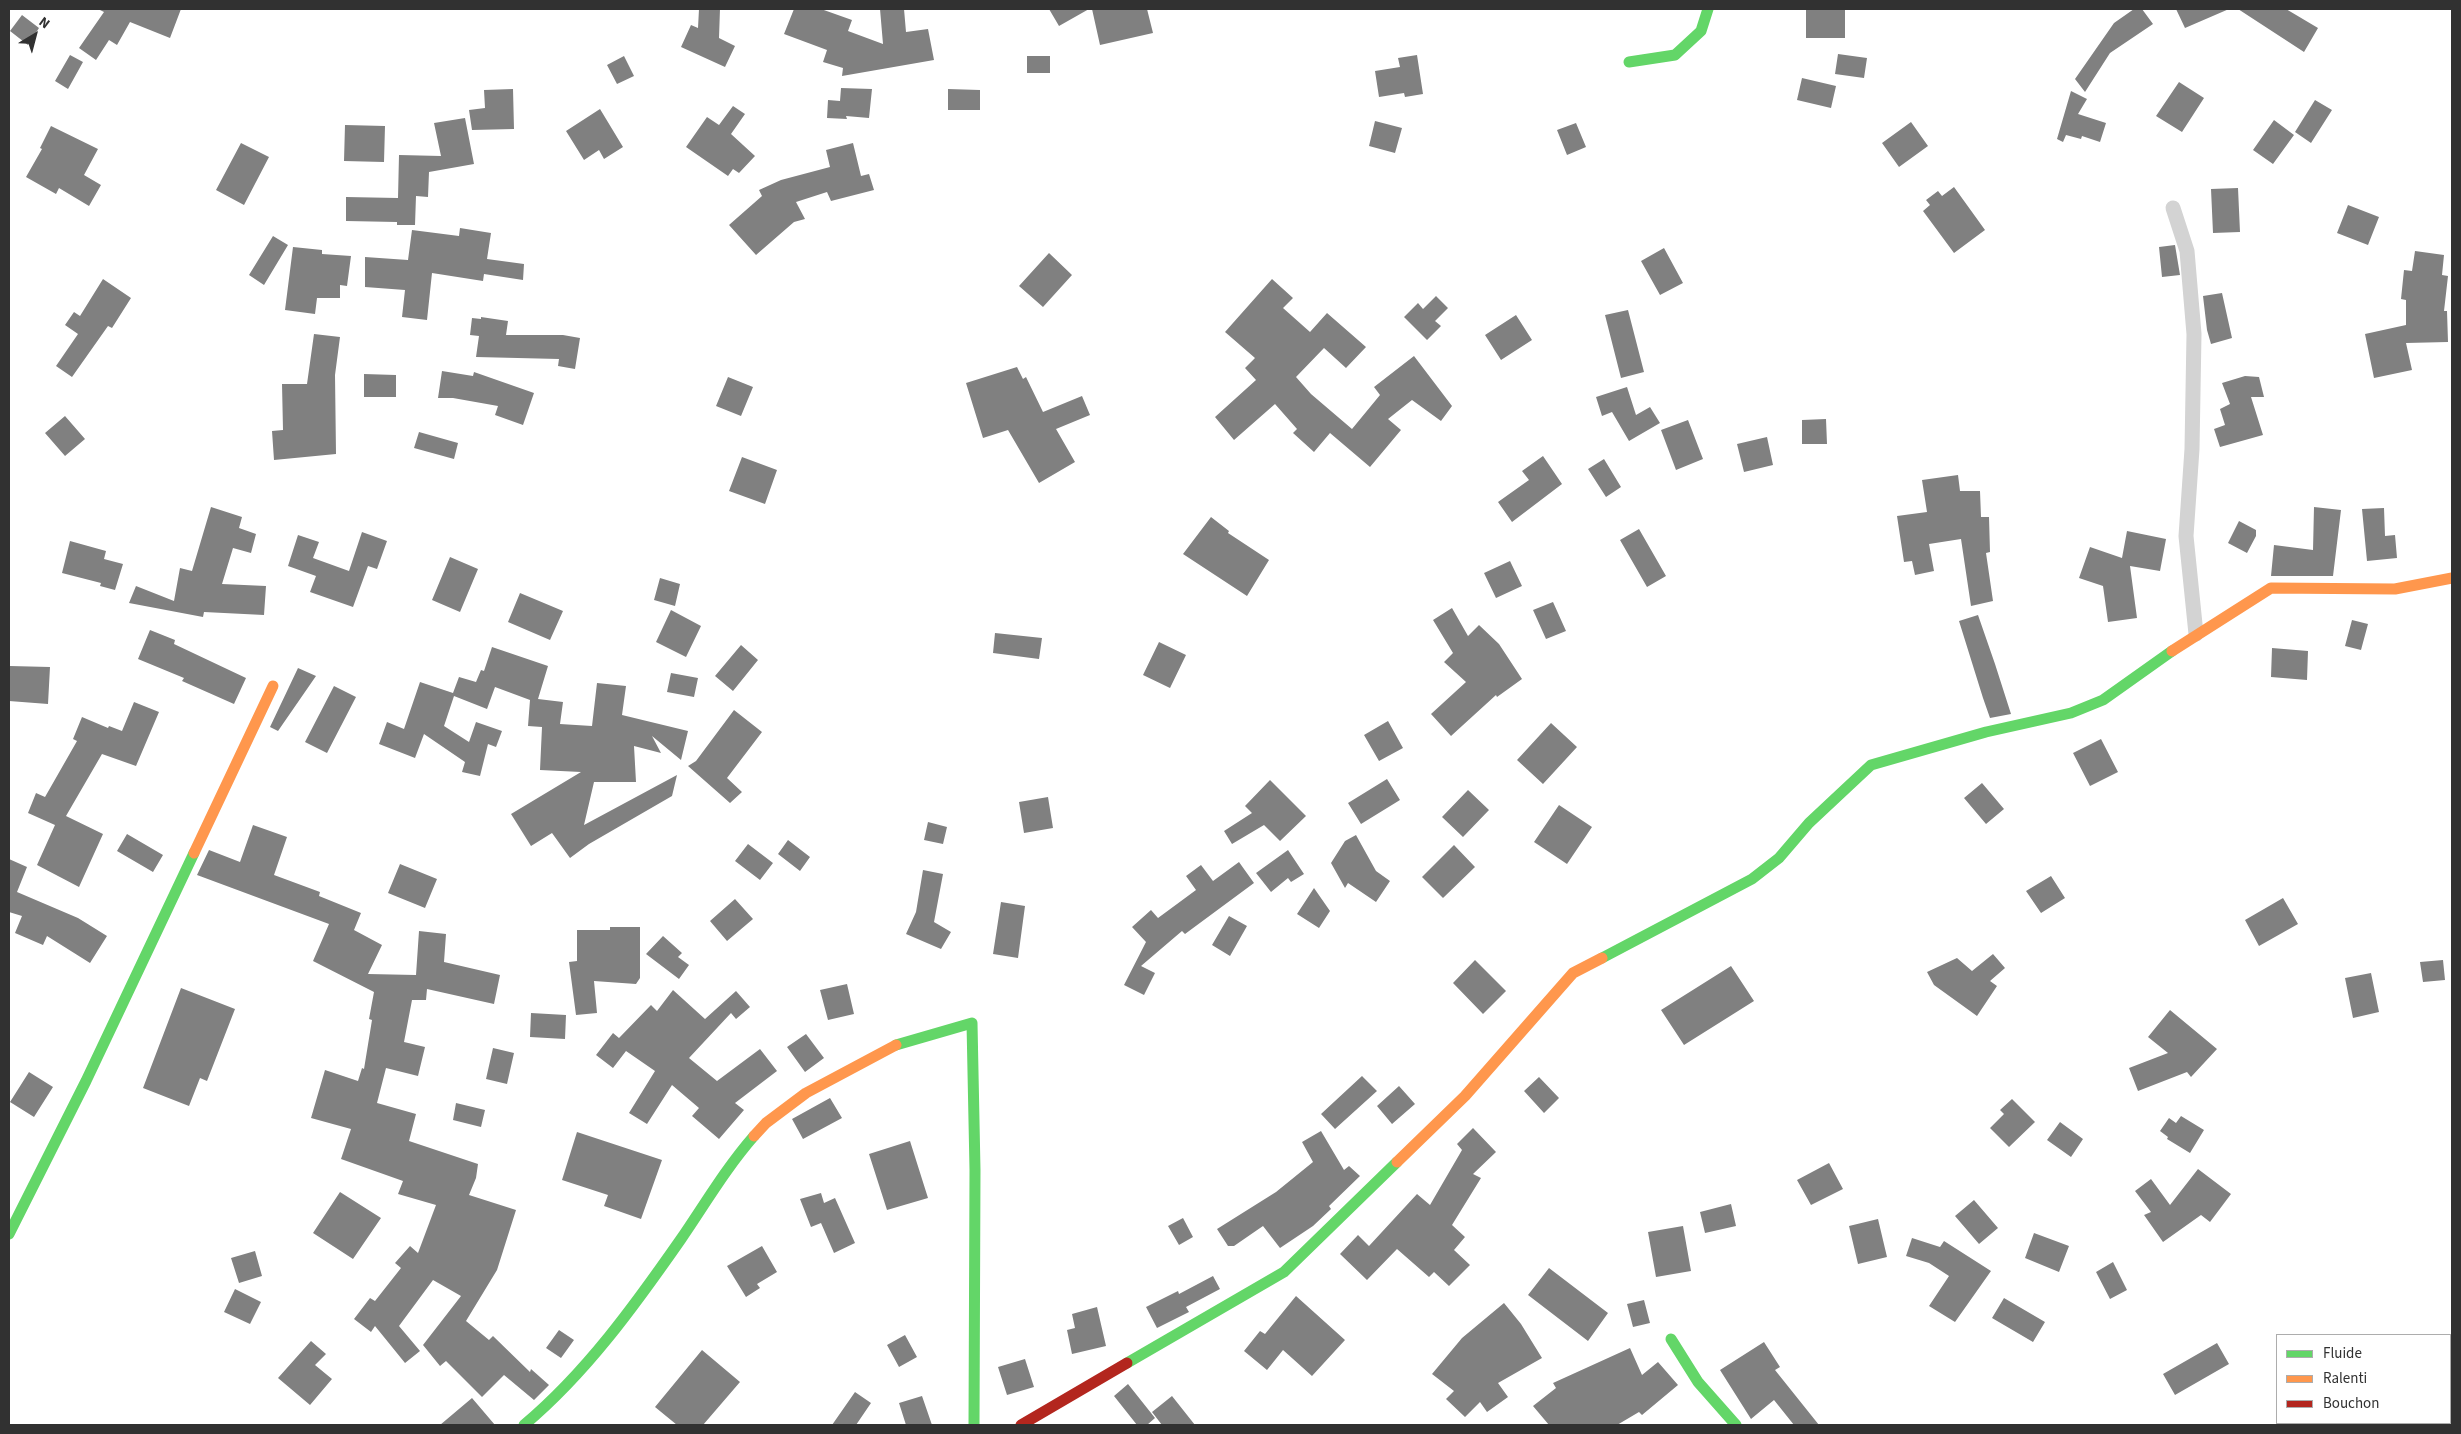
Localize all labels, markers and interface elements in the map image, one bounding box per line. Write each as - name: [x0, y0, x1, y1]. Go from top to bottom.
- north arrow: [10, 10, 60, 60]
- text: N: [34, 12, 54, 34]
- legend: [2276, 1334, 2451, 1424]
- text: Fluide: [2323, 1343, 2362, 1364]
- text: Ralenti: [2323, 1368, 2367, 1389]
- text: Bouchon: [2323, 1393, 2379, 1414]

